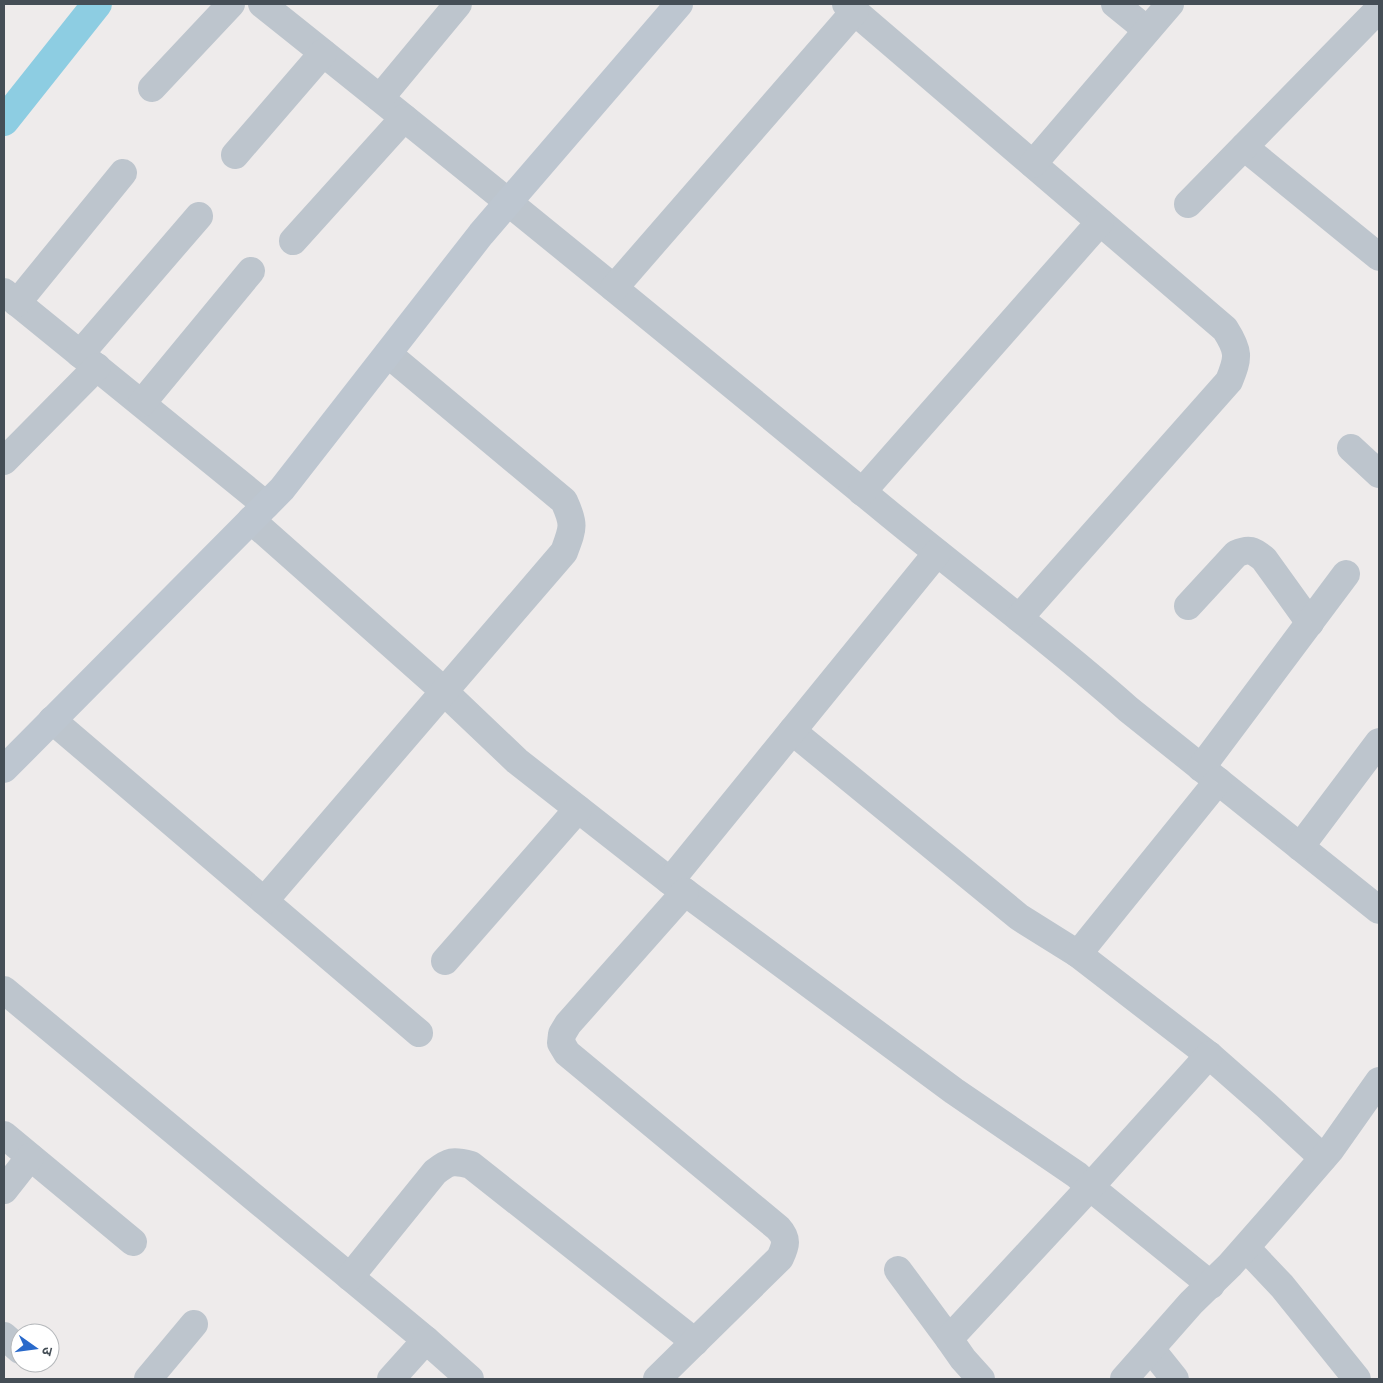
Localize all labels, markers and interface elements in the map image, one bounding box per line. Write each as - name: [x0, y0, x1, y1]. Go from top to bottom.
- north arrow: [10, 1323, 60, 1373]
- text: उ: [39, 1345, 56, 1358]

